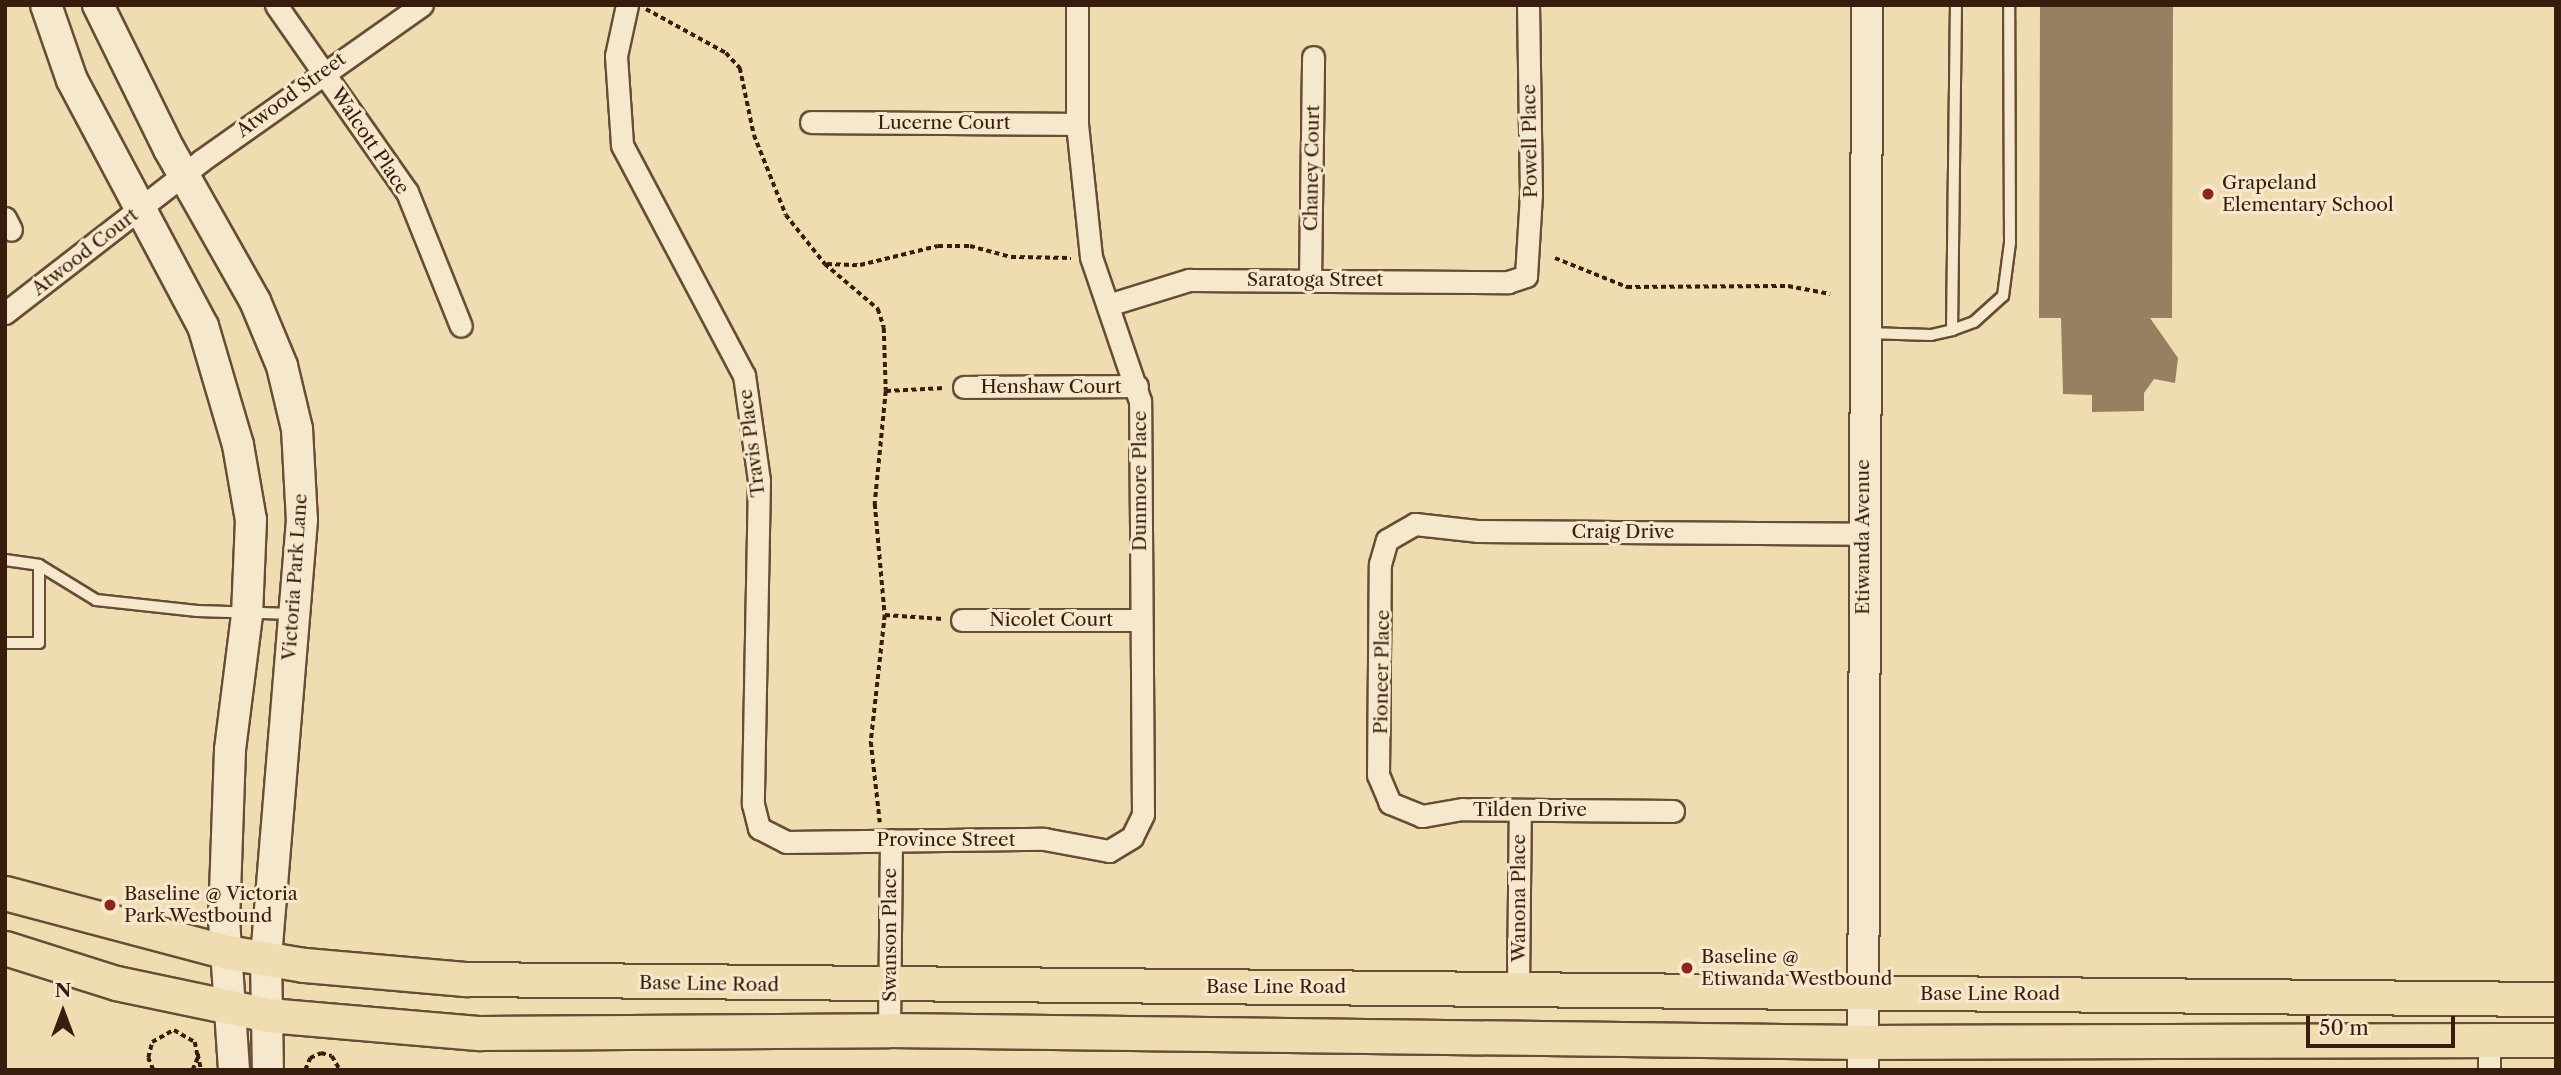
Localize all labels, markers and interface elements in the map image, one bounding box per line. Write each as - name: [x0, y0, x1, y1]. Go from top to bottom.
- street label: Atwood Street: [232, 48, 350, 142]
- street label: Walcott Place: [326, 83, 414, 199]
- street label: Powell Place: [1518, 84, 1542, 198]
- street label: Chaney Court: [1299, 104, 1325, 232]
- street label: Lucerne Court: [877, 112, 1011, 134]
- place label: Grapeland Elementary School: [2222, 172, 2394, 216]
- marker: Grapeland Elementary School: [2200, 186, 2216, 202]
- street label: Atwood Court: [27, 203, 143, 301]
- street label: Saratoga Street: [1247, 269, 1383, 291]
- street label: Henshaw Court: [980, 376, 1122, 398]
- street label: Travis Place: [734, 388, 770, 498]
- street label: Dunmore Place: [1129, 411, 1151, 551]
- street label: Etiwanda Avenue: [1852, 459, 1874, 615]
- street label: Victoria Park Lane: [278, 492, 312, 662]
- street label: Craig Drive: [1572, 521, 1674, 543]
- street label: Nicolet Court: [989, 609, 1113, 631]
- street label: Pioneer Place: [1370, 609, 1394, 735]
- street label: Tilden Drive: [1473, 799, 1587, 821]
- street label: Province Street: [877, 829, 1015, 851]
- street label: Wanona Place: [1508, 834, 1530, 962]
- street label: Swanson Place: [879, 868, 901, 1002]
- place label: Baseline @ Victoria Park Westbound: [124, 883, 298, 927]
- marker: Baseline @ Victoria Park Westbound: [102, 897, 118, 913]
- place label: Baseline @ Etiwanda Westbound: [1701, 946, 1893, 990]
- marker: Baseline @ Etiwanda Westbound: [1679, 960, 1695, 976]
- street label: Base Line Road: [639, 971, 779, 997]
- street label: Base Line Road: [1206, 976, 1346, 998]
- north arrow: [28, 977, 98, 1047]
- text: N: [55, 979, 71, 1002]
- street label: Base Line Road: [1920, 983, 2060, 1005]
- scale bar: [2309, 1002, 2458, 1046]
- text: 50 m: [2319, 1015, 2369, 1040]

